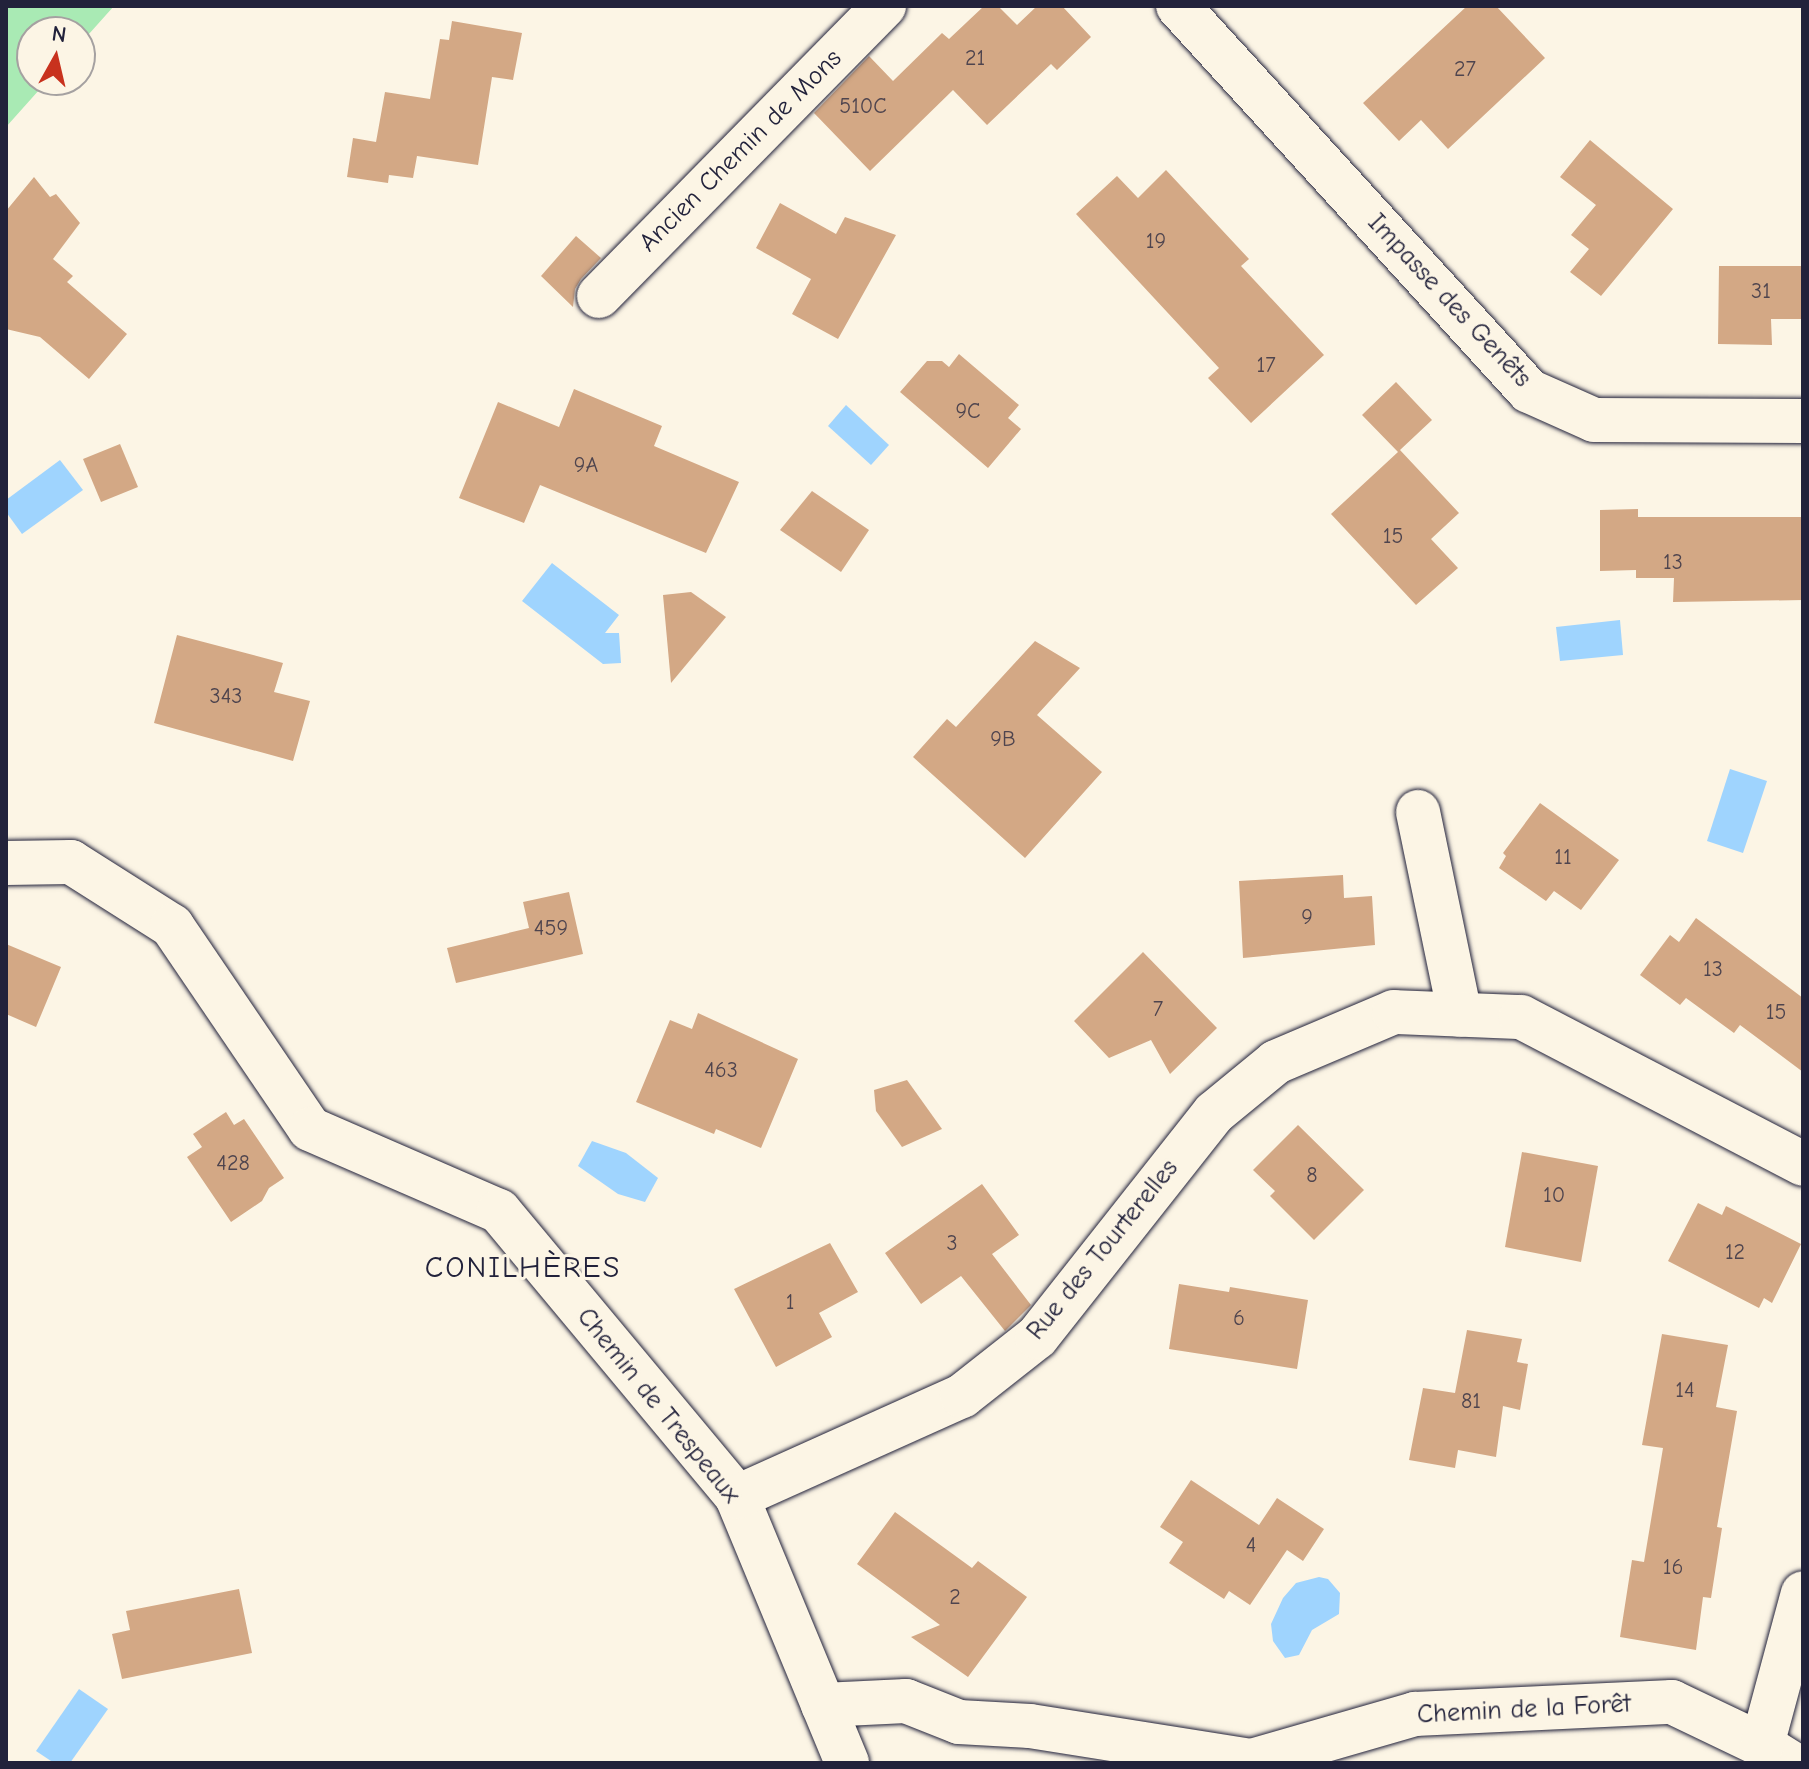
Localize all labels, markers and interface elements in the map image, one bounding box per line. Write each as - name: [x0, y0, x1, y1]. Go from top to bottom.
- north arrow: [16, 16, 96, 96]
- text: N: [50, 20, 68, 48]
- street label: Ancien Chemin de Mons: [633, 43, 849, 259]
- house number: 21: [965, 46, 985, 72]
- house number: 27: [1454, 57, 1476, 83]
- house number: 510C: [839, 94, 887, 120]
- street label: Impasse des Genêts: [1361, 208, 1537, 394]
- house number: 19: [1146, 229, 1166, 255]
- house number: 31: [1751, 279, 1771, 305]
- house number: 17: [1256, 353, 1276, 379]
- house number: 9C: [955, 399, 981, 425]
- house number: 9A: [574, 453, 598, 479]
- house number: 15: [1383, 524, 1403, 550]
- house number: 13: [1663, 550, 1683, 576]
- house number: 343: [210, 684, 242, 710]
- house number: 9B: [990, 727, 1016, 753]
- house number: 11: [1554, 845, 1572, 871]
- house number: 9: [1301, 905, 1313, 931]
- house number: 459: [534, 916, 568, 942]
- house number: 13: [1703, 957, 1723, 983]
- house number: 7: [1153, 997, 1163, 1023]
- house number: 15: [1766, 1000, 1786, 1026]
- house number: 463: [704, 1058, 738, 1084]
- house number: 428: [216, 1151, 250, 1177]
- street label: Rue des Tourterelles: [1021, 1153, 1185, 1347]
- house number: 8: [1306, 1163, 1318, 1189]
- house number: 10: [1543, 1183, 1565, 1209]
- house number: 3: [946, 1231, 958, 1257]
- house number: 12: [1725, 1240, 1745, 1266]
- district label: CONILHÈRES: [425, 1250, 621, 1286]
- house number: 1: [786, 1290, 794, 1316]
- street label: Chemin de Trespeaux: [570, 1302, 746, 1510]
- house number: 6: [1233, 1306, 1245, 1332]
- house number: 14: [1675, 1378, 1695, 1404]
- house number: 81: [1461, 1389, 1481, 1415]
- house number: 4: [1246, 1533, 1256, 1559]
- house number: 16: [1663, 1555, 1683, 1581]
- house number: 2: [949, 1585, 961, 1611]
- street label: Chemin de la Forêt: [1416, 1689, 1632, 1731]

